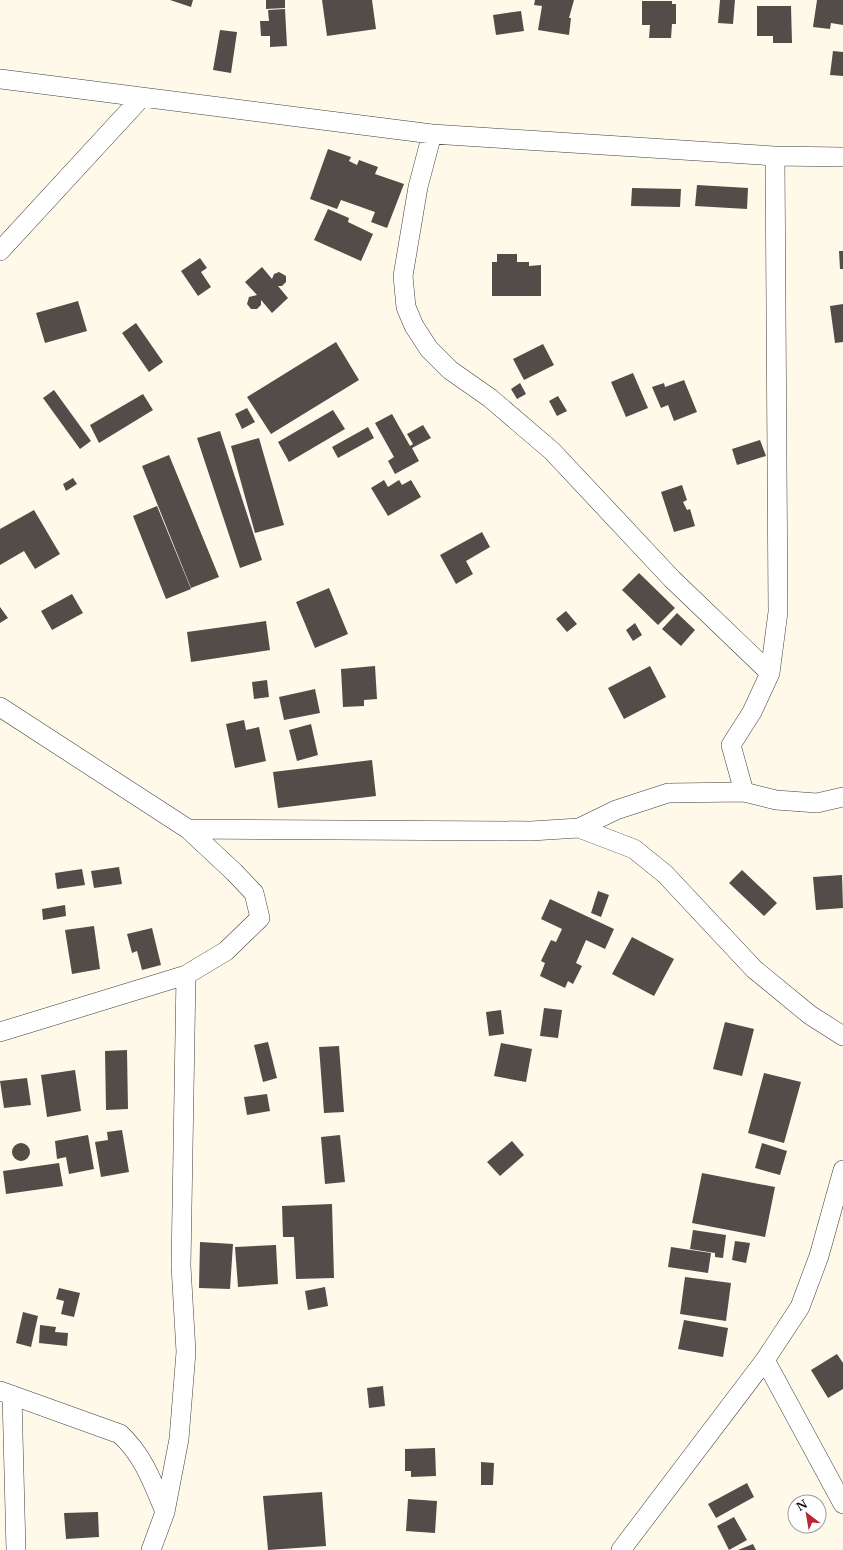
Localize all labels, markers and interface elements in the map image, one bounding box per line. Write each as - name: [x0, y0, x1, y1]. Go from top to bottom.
- north arrow: [787, 1494, 827, 1534]
- text: N: [794, 1496, 810, 1514]

